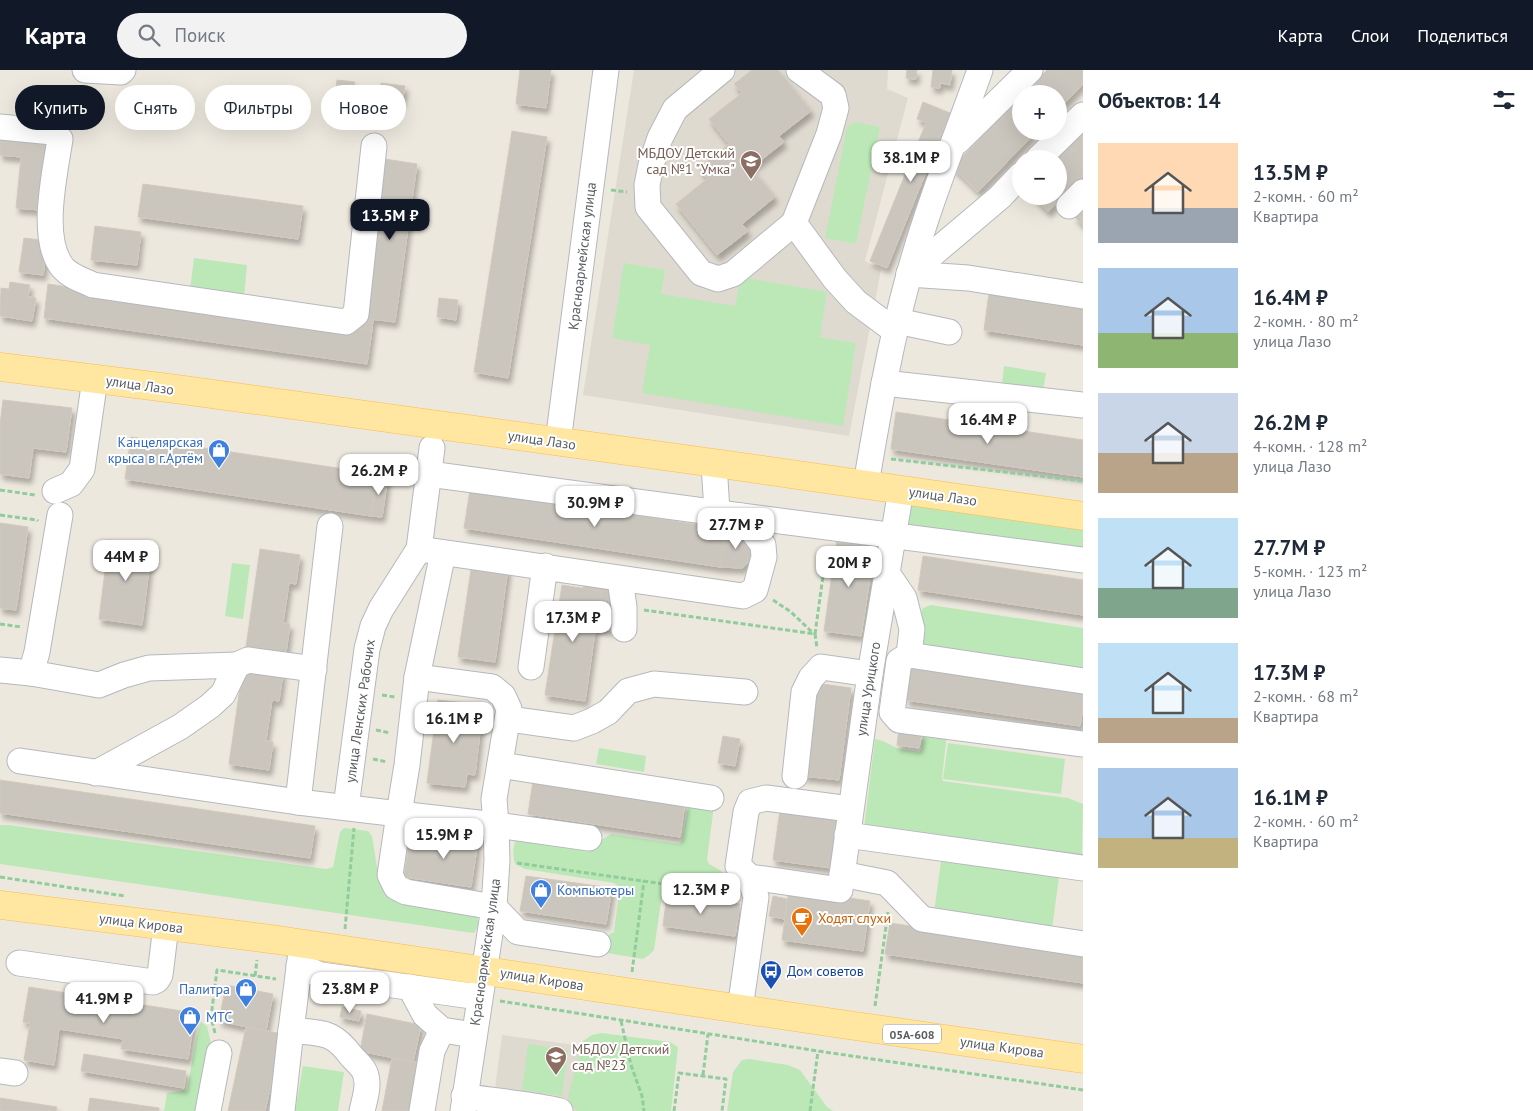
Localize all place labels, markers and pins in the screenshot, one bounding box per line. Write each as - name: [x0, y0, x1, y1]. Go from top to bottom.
- pin: 38.1M ₽: [865, 140, 957, 183]
- place label: МБДОУ Детский сад №1 "Умка": [637, 144, 735, 178]
- school or university icon: МБДОУ Детский сад №1 "Умка": [739, 149, 763, 180]
- pin: 13.5M ₽: [344, 198, 436, 241]
- pin: 16.4M ₽: [942, 402, 1034, 445]
- place label: Канцелярская крыса в г.Артём: [108, 433, 203, 467]
- shop icon: Канцелярская крыса в г.Артём: [207, 438, 231, 469]
- pin: 26.2M ₽: [333, 454, 425, 496]
- pin: 30.9M ₽: [549, 486, 641, 528]
- pin: 27.7M ₽: [690, 508, 782, 550]
- pin: 44M ₽: [91, 540, 161, 582]
- pin: 20M ₽: [814, 546, 884, 588]
- pin: 17.3M ₽: [527, 600, 619, 643]
- pin: 16.1M ₽: [408, 702, 500, 744]
- pin: 15.9M ₽: [398, 818, 490, 860]
- pin: 12.3M ₽: [655, 872, 747, 915]
- shop icon: Компьютеры: [529, 878, 553, 909]
- place label: Компьютеры: [557, 881, 634, 899]
- cafe icon: Ходят слухи: [790, 906, 814, 937]
- place label: Ходят слухи: [818, 909, 891, 927]
- bus stop icon: Дом советов: [759, 959, 783, 990]
- place label: Дом советов: [787, 962, 864, 980]
- pin: 23.8M ₽: [304, 972, 396, 1014]
- shop icon: Палитра: [234, 977, 258, 1008]
- place label: Палитра: [179, 980, 230, 998]
- pin: 41.9M ₽: [58, 982, 150, 1024]
- shop icon: МТС: [178, 1005, 202, 1036]
- place label: МТС: [206, 1008, 232, 1026]
- place label: МБДОУ Детский сад №23: [572, 1040, 670, 1074]
- school or university icon: МБДОУ Детский сад №23: [544, 1045, 568, 1076]

